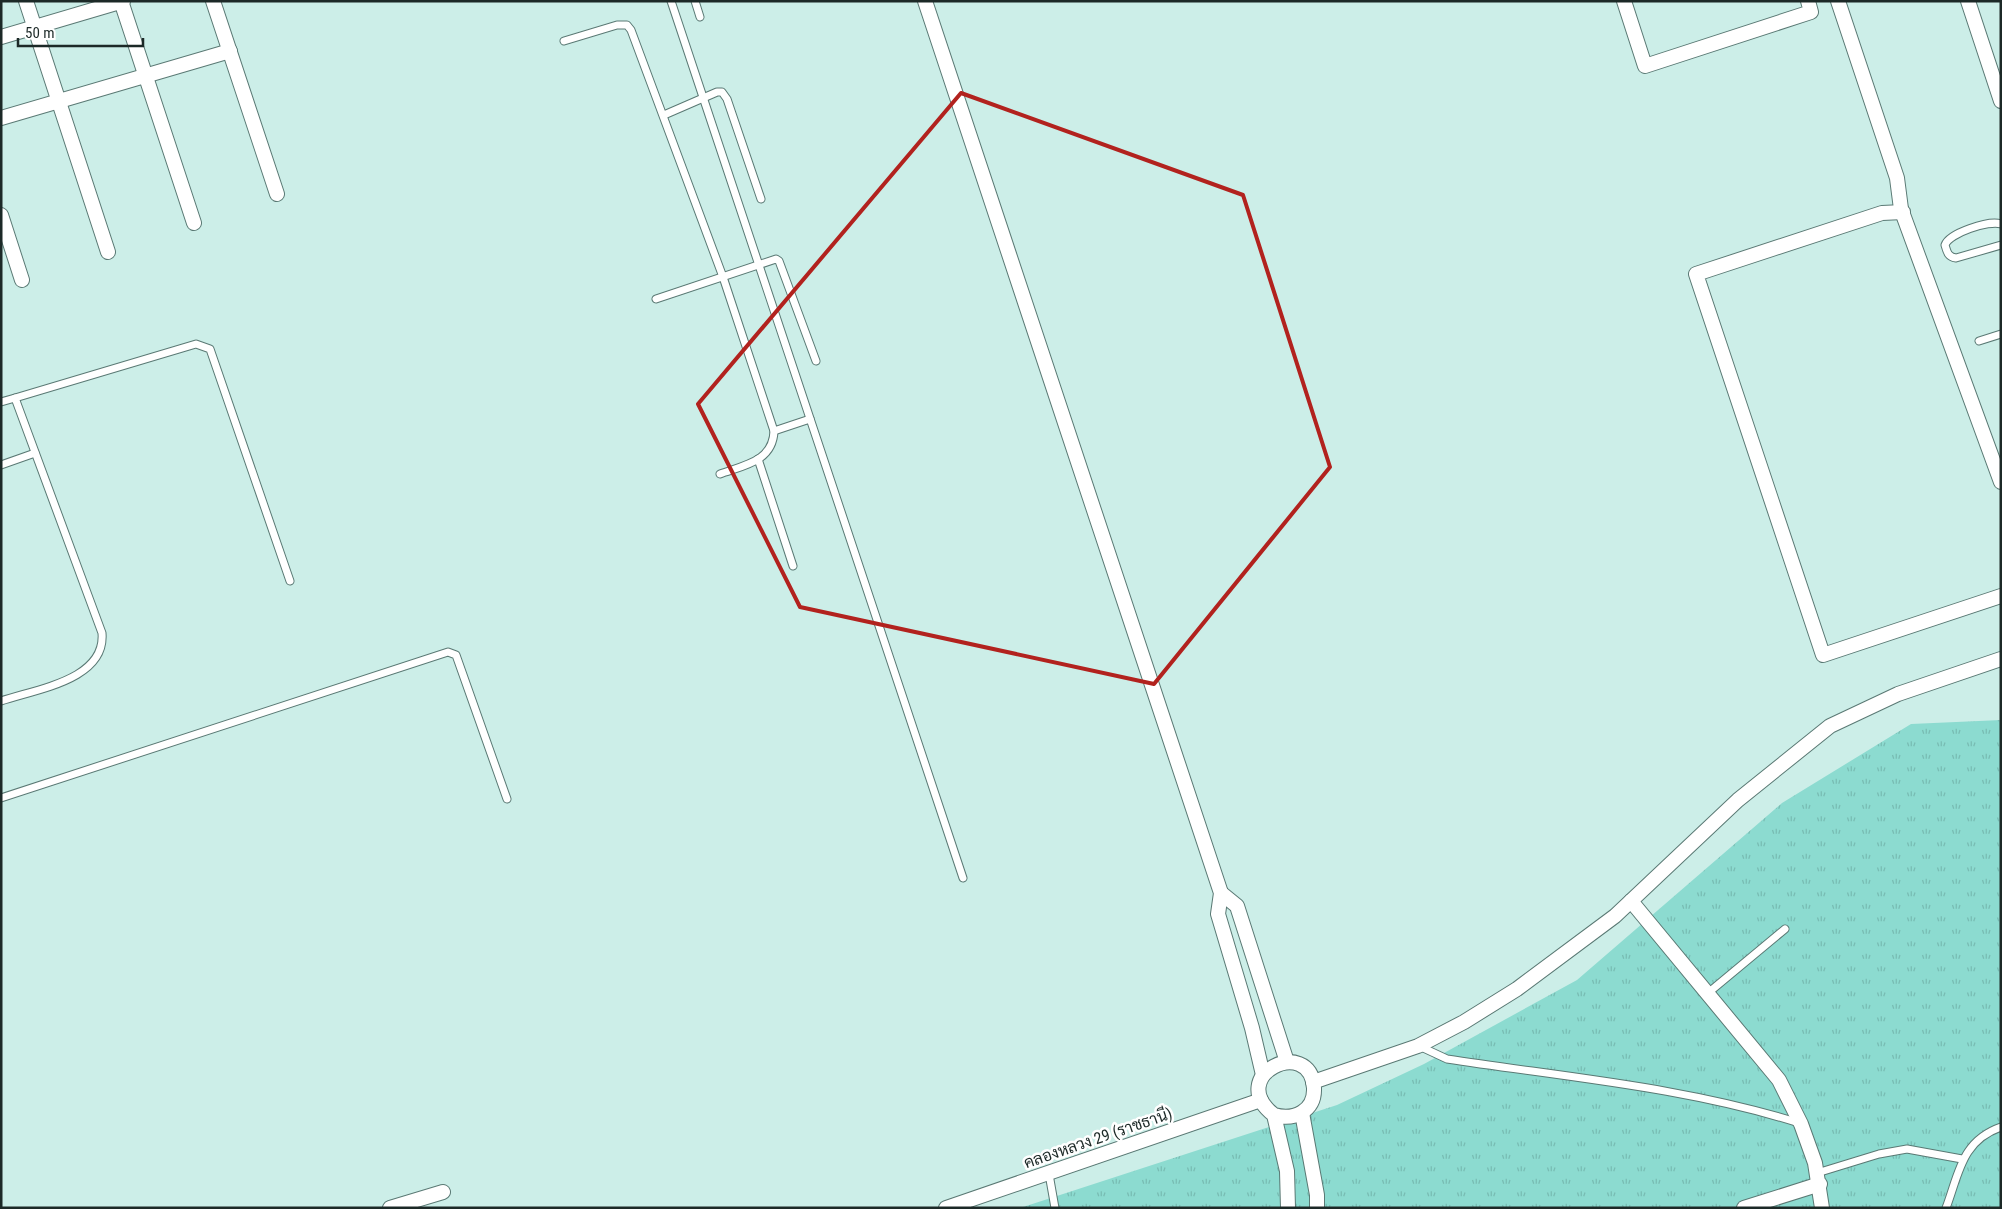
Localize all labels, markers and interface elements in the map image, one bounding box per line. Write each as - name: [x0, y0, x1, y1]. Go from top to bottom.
- scale bar: [18, 15, 142, 47]
- text: 50 m: [25, 24, 55, 42]
- street label: คลองหลวง 29 (ราชธานี): [1021, 1102, 1175, 1172]

